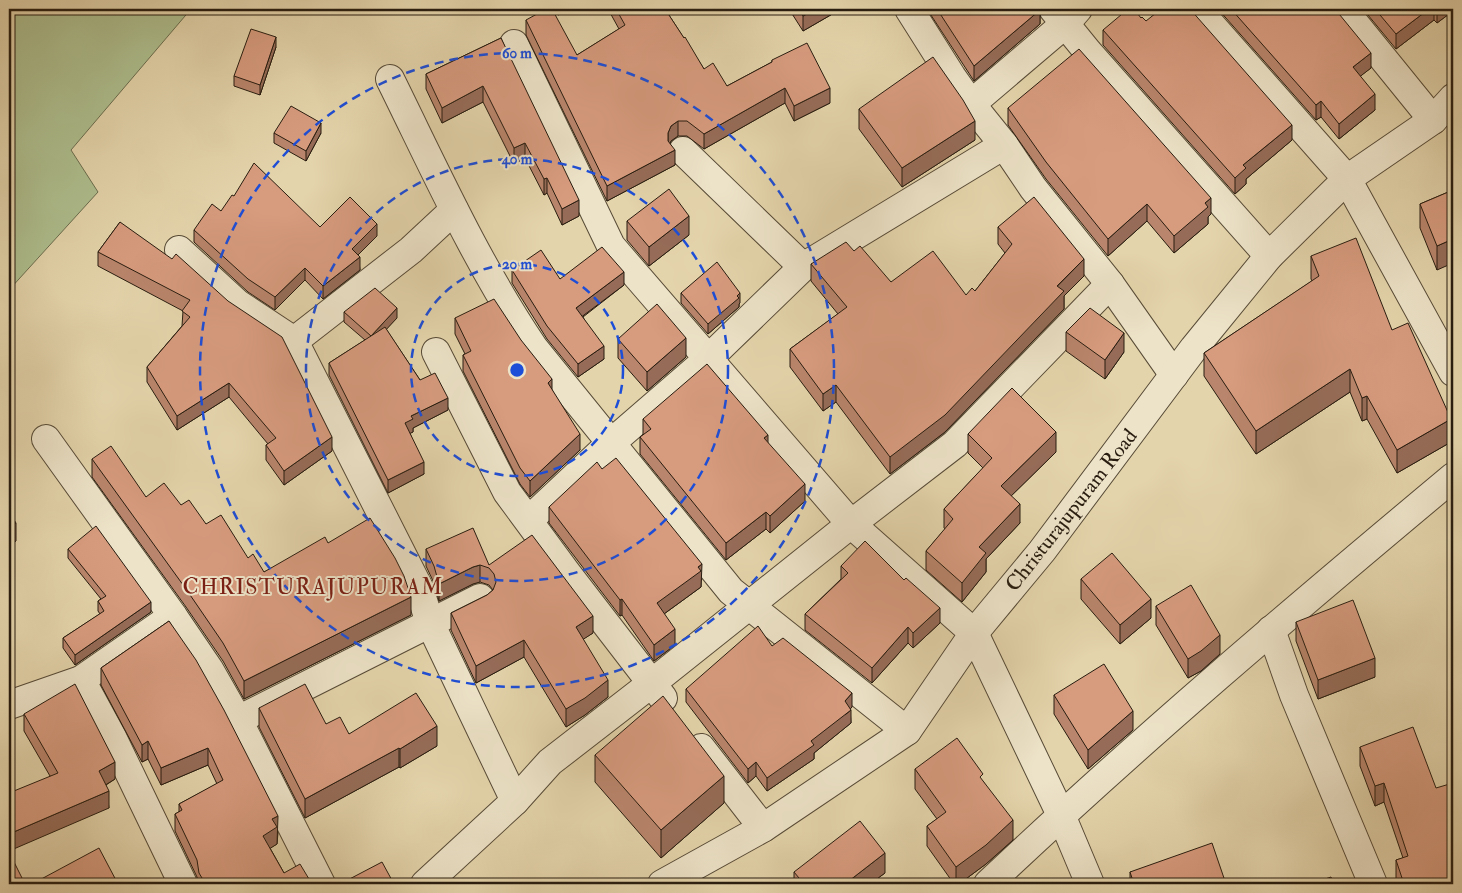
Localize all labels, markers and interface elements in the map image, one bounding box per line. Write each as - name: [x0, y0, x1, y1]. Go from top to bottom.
- text: 60 m: [502, 44, 532, 63]
- text: 40 m: [501, 150, 533, 169]
- text: 20 m: [502, 255, 532, 274]
- centre of rings: [508, 361, 526, 379]
- street label: Christurajupuram Road: [999, 423, 1144, 597]
- district label: CHRISTURAJUPURAM: [183, 573, 443, 601]

